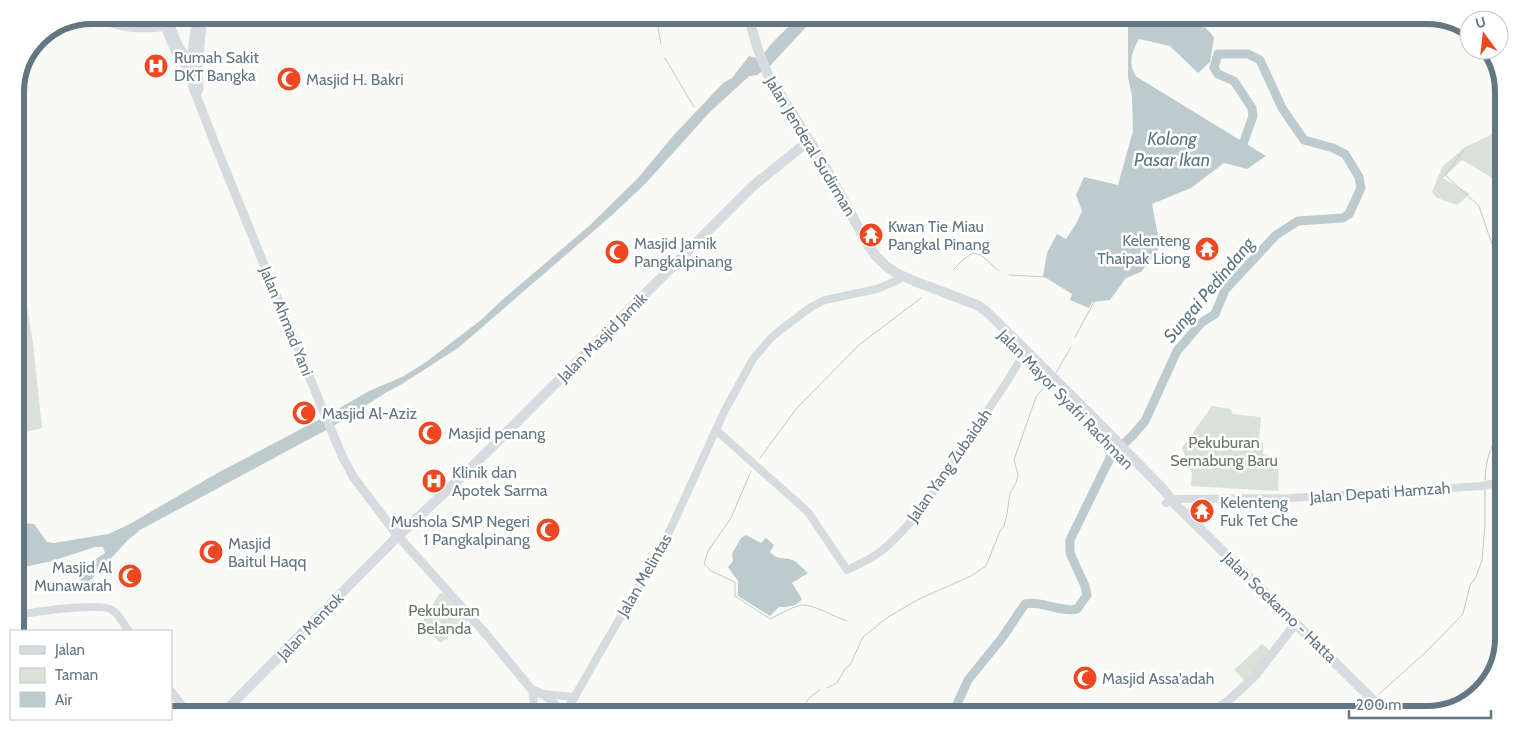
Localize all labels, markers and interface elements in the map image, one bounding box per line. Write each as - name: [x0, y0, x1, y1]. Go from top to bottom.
- north arrow: [1459, 10, 1509, 60]
- text: U: [1473, 12, 1488, 32]
- place label: Rumah Sakit DKT Bangka: [174, 48, 259, 85]
- hospital icon: Rumah Sakit DKT Bangka: [143, 53, 169, 79]
- mosque icon: Masjid H. Bakri: [276, 66, 302, 92]
- place label: Masjid H. Bakri: [306, 70, 404, 89]
- street label: Jalan Jenderal Sudirman: [761, 72, 860, 219]
- water label: Kolong Pasar Ikan: [1134, 128, 1210, 171]
- place label: Kwan Tie Miau Pangkal Pinang: [888, 217, 991, 254]
- temple icon: Kwan Tie Miau Pangkal Pinang: [858, 222, 884, 248]
- place label: Kelenteng Thaipak Liong: [1097, 231, 1191, 268]
- water label: Sungai Pedindang: [1159, 233, 1260, 347]
- place label: Masjid Jamik Pangkalpinang: [634, 234, 733, 271]
- temple icon: Kelenteng Thaipak Liong: [1194, 236, 1220, 262]
- mosque icon: Masjid Jamik Pangkalpinang: [604, 239, 630, 265]
- street label: Jalan Ahmad Yani: [256, 263, 317, 379]
- street label: Jalan Masjid Jamik: [553, 288, 651, 387]
- street label: Jalan Mayor Syafri Rachman: [993, 325, 1137, 473]
- mosque icon: Masjid Al-Aziz: [291, 400, 317, 426]
- place label: Masjid Al-Aziz: [322, 404, 418, 423]
- street label: Jalan Yang Zubaidah: [903, 405, 996, 526]
- mosque icon: Masjid penang: [417, 420, 443, 446]
- place label: Masjid penang: [448, 424, 546, 443]
- park label: Pekuburan Semabung Baru: [1170, 433, 1278, 470]
- place label: Klinik dan Apotek Sarma: [452, 463, 548, 500]
- hospital icon: Klinik dan Apotek Sarma: [421, 468, 447, 494]
- street label: Jalan Depati Hamzah: [1308, 478, 1451, 507]
- place label: Kelenteng Fuk Tet Che: [1220, 493, 1298, 530]
- temple icon: Kelenteng Fuk Tet Che: [1189, 498, 1215, 524]
- place label: Mushola SMP Negeri 1 Pangkalpinang: [391, 512, 531, 549]
- mosque icon: Mushola SMP Negeri 1 Pangkalpinang: [535, 517, 561, 543]
- street label: Jalan Melintas: [613, 530, 676, 621]
- place label: Masjid Baitul Haqq: [228, 534, 306, 571]
- mosque icon: Masjid Baitul Haqq: [198, 539, 224, 565]
- street label: Jalan Soekarno - Hatta: [1218, 548, 1341, 667]
- place label: Masjid Al Munawarah: [34, 558, 112, 595]
- mosque icon: Masjid Al Munawarah: [117, 563, 143, 589]
- street label: Jalan Mentok: [273, 588, 348, 665]
- park label: Pekuburan Belanda: [408, 601, 480, 638]
- legend: [10, 630, 172, 720]
- text: Jalan: [54, 641, 85, 659]
- mosque icon: Masjid Assa'adah: [1072, 665, 1098, 691]
- text: Taman: [55, 666, 98, 684]
- place label: Masjid Assa'adah: [1102, 669, 1214, 688]
- scale bar: [1349, 688, 1492, 720]
- text: Air: [55, 691, 72, 709]
- text: 200 m: [1356, 696, 1401, 714]

